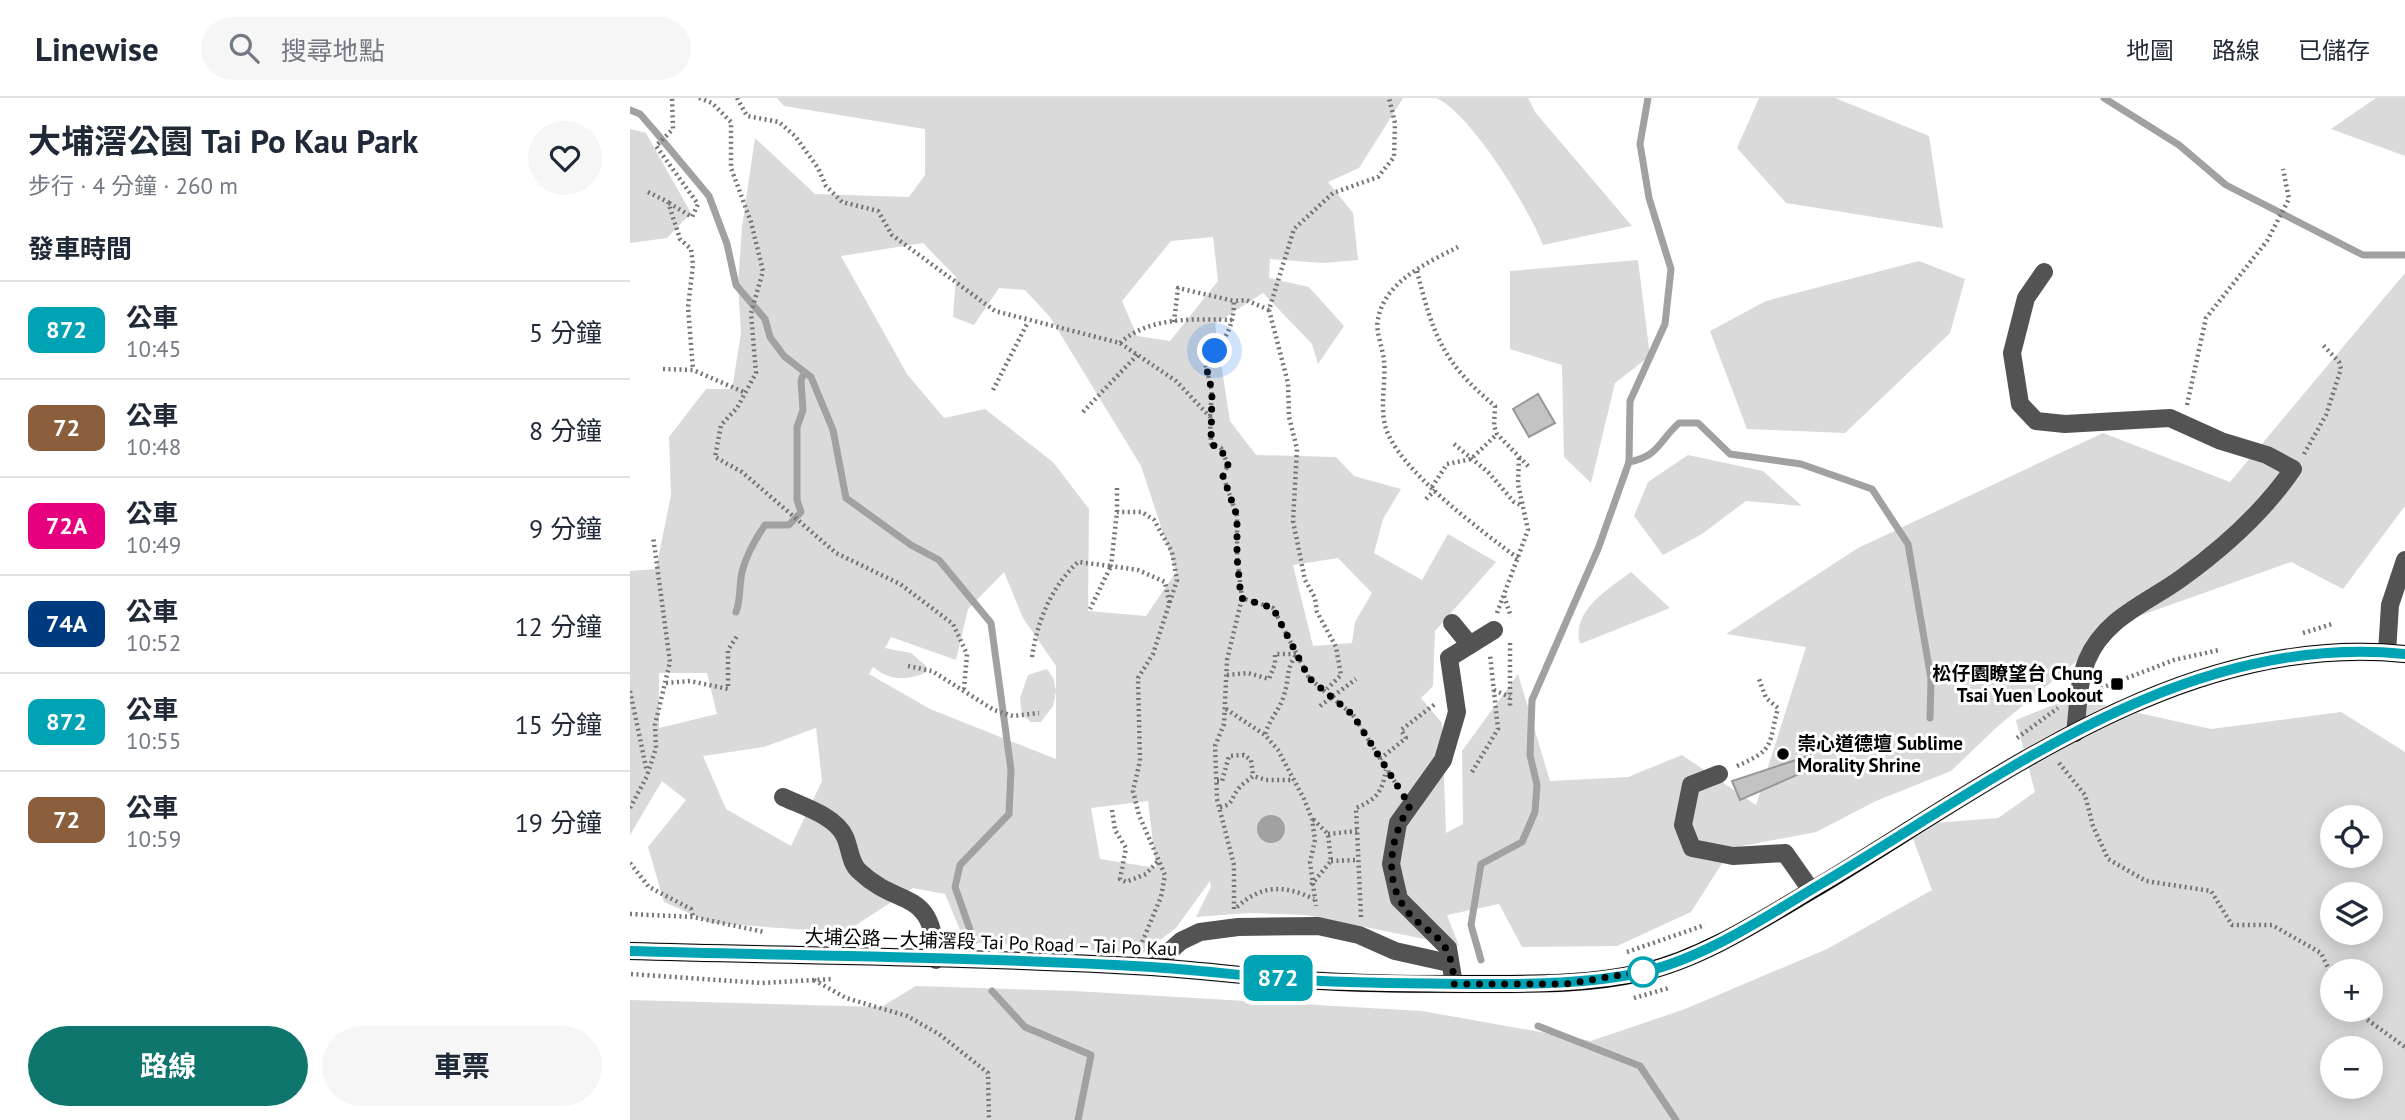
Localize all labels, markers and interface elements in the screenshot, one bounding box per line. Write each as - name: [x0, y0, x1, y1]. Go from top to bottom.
- search box: [201, 17, 691, 80]
- text: Linewise: [35, 27, 159, 70]
- icon: search: [225, 29, 263, 67]
- text: 搜尋地點: [281, 34, 385, 67]
- text: 地圖: [2126, 35, 2174, 66]
- text: 路線: [2212, 35, 2260, 66]
- text: 已儲存: [2298, 35, 2370, 66]
- text: 大埔滘公園 Tai Po Kau Park: [28, 119, 418, 162]
- button: heart: [528, 121, 602, 195]
- text: 步行 · 4 分鐘 · 260 m: [28, 171, 238, 200]
- text: 發車時間: [28, 232, 132, 265]
- text: 公車: [126, 301, 178, 334]
- text: 872: [46, 314, 87, 345]
- text: 5 分鐘: [529, 316, 602, 349]
- your location: [1197, 333, 1232, 368]
- text: 10:45: [126, 334, 181, 363]
- text: 公車: [126, 399, 178, 432]
- text: 72: [53, 412, 80, 443]
- text: 8 分鐘: [529, 414, 602, 447]
- text: 10:48: [126, 432, 181, 461]
- text: 公車: [126, 497, 178, 530]
- text: 72A: [46, 510, 87, 541]
- text: 9 分鐘: [529, 512, 602, 545]
- text: 10:49: [126, 530, 181, 559]
- text: 公車: [126, 595, 178, 628]
- text: 74A: [46, 608, 87, 639]
- text: 12 分鐘: [515, 610, 602, 643]
- text: 10:52: [126, 628, 181, 657]
- place label: 松仔園瞭望台 Chung Tsai Yuen Lookout: [1932, 661, 2103, 707]
- marker: 松仔園瞭望台 Chung Tsai Yuen Lookout: [2109, 676, 2125, 692]
- text: 公車: [126, 693, 178, 726]
- text: 872: [46, 706, 87, 737]
- text: 15 分鐘: [515, 708, 602, 741]
- text: 10:55: [126, 726, 181, 755]
- place label: 崇心道德壇 Sublime Morality Shrine: [1797, 731, 1963, 777]
- marker: 崇心道德壇 Sublime Morality Shrine: [1775, 746, 1791, 762]
- text: 公車: [126, 791, 178, 824]
- text: 72: [53, 804, 80, 835]
- map controls: [2320, 805, 2383, 1099]
- button: locate: [2320, 805, 2383, 868]
- text: 19 分鐘: [515, 806, 602, 839]
- text: 10:59: [126, 824, 181, 853]
- button: layers: [2320, 882, 2383, 945]
- street label: 大埔公路－大埔滘段 Tai Po Road – Tai Po Kau: [804, 924, 1178, 960]
- line badge: 872: [1238, 955, 1318, 1001]
- unlabelled marker: [1628, 957, 1658, 987]
- button: +: [2320, 959, 2383, 1022]
- text: 872: [1258, 962, 1298, 993]
- button: 路線: [28, 1026, 308, 1106]
- button: 車票: [322, 1026, 602, 1106]
- button: −: [2320, 1036, 2383, 1099]

